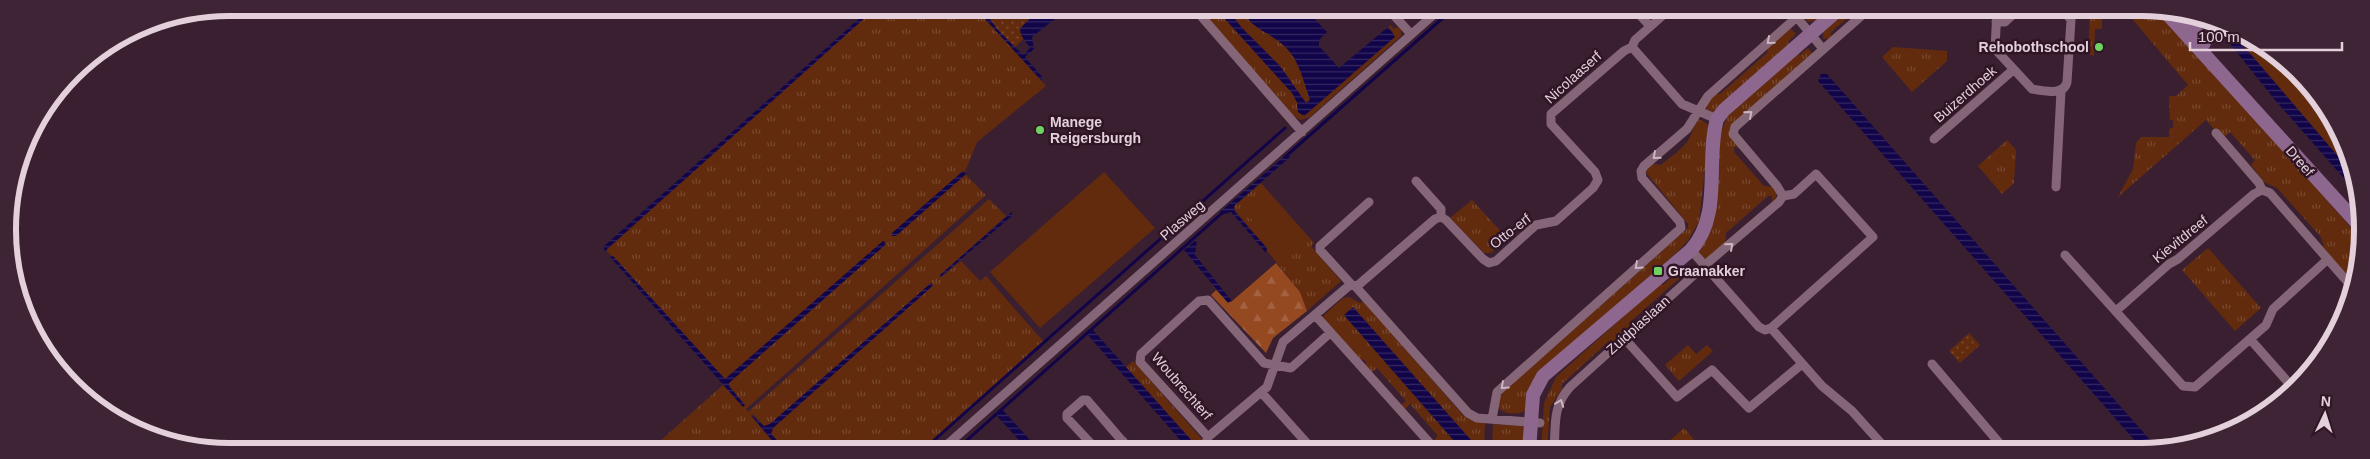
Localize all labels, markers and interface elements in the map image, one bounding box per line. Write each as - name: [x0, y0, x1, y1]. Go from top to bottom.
- scale bar: [2190, 20, 2342, 52]
- text: 100 m: [2198, 28, 2240, 45]
- one-way arrow: [1766, 35, 1775, 44]
- place label: Rehobothschool: [1979, 39, 2089, 55]
- marker: Rehobothschool: [2093, 41, 2105, 53]
- street label: Nicolaaserf: [1542, 48, 1604, 106]
- street label: Buizerdhoek: [1930, 62, 2000, 126]
- one-way arrow: [1744, 111, 1753, 120]
- place label: Manege Reigersburgh: [1050, 114, 1141, 146]
- marker: Manege Reigersburgh: [1034, 124, 1046, 136]
- street label: Dreef: [2283, 143, 2317, 179]
- one-way arrow: [1653, 150, 1662, 159]
- street label: Plasweg: [1157, 197, 1207, 243]
- street label: Otto-erf: [1486, 210, 1534, 252]
- street label: Kievitdreef: [2149, 212, 2211, 266]
- one-way arrow: [1724, 243, 1733, 252]
- one-way arrow: [1635, 260, 1644, 269]
- place label: Graanakker: [1668, 263, 1746, 279]
- marker: Graanakker: [1652, 265, 1664, 277]
- street label: Zuidplaslaan: [1603, 292, 1673, 358]
- street label: Woubrechterf: [1148, 349, 1216, 423]
- one-way arrow: [1500, 380, 1509, 389]
- north arrow: [2300, 389, 2350, 439]
- text: N: [2320, 393, 2332, 409]
- one-way arrow: [1554, 399, 1564, 408]

